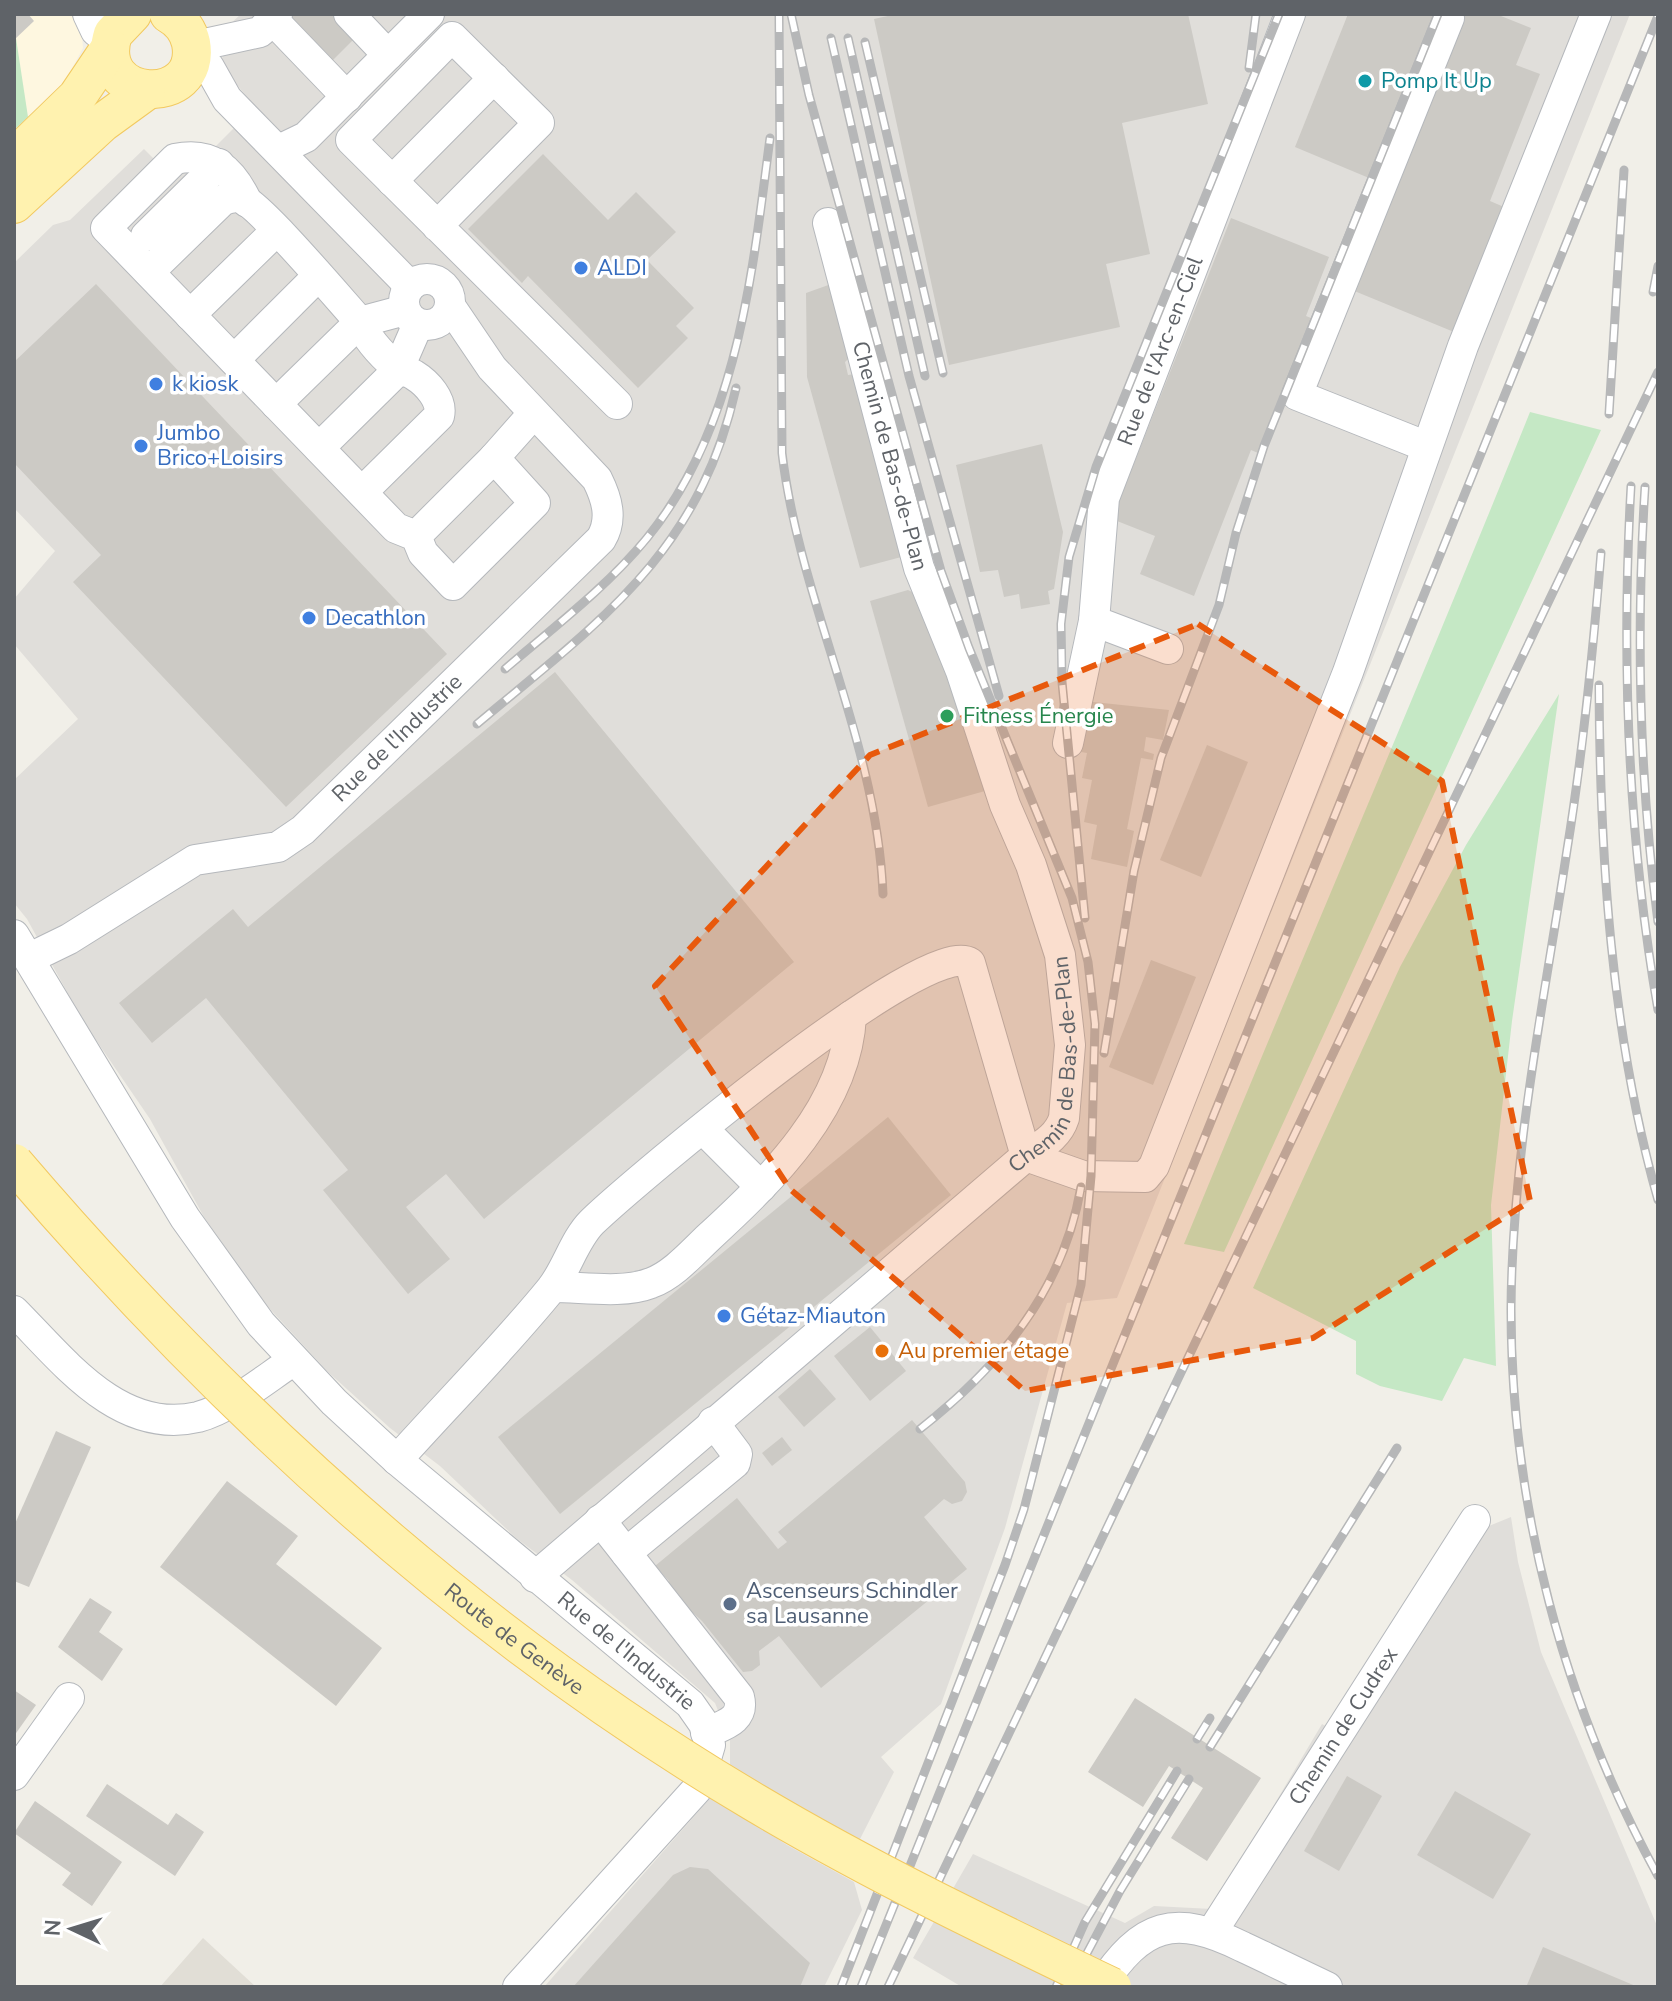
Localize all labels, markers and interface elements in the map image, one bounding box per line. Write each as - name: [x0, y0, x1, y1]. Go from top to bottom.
- place label: Pomp It Up: [1381, 66, 1492, 96]
- marker: Pomp It Up: [1356, 72, 1374, 90]
- street label: Rue de l'Arc-en-Ciel: [1111, 252, 1211, 450]
- place label: ALDI: [597, 253, 647, 283]
- marker: ALDI: [572, 259, 590, 277]
- street label: Chemin de Bas-de-Plan: [845, 338, 935, 574]
- place label: k kiosk: [172, 369, 240, 399]
- marker: k kiosk: [147, 375, 165, 393]
- place label: Jumbo Brico+Loisirs: [156, 418, 283, 473]
- marker: Jumbo Brico+Loisirs: [132, 437, 150, 455]
- place label: Decathlon: [325, 603, 426, 633]
- marker: Decathlon: [300, 609, 318, 627]
- street label: Rue de l'Industrie: [325, 667, 469, 809]
- place label: Fitness Énergie: [963, 701, 1113, 731]
- marker: Fitness Énergie: [938, 707, 956, 725]
- street label: Chemin de Bas-de-Plan: [1002, 954, 1085, 1180]
- place label: Gétaz-Miauton: [740, 1301, 886, 1331]
- marker: Gétaz-Miauton: [715, 1307, 733, 1325]
- place label: Au premier étage: [898, 1336, 1069, 1366]
- marker: Au premier étage: [873, 1342, 891, 1360]
- street label: Route de Genève: [438, 1576, 590, 1702]
- place label: Ascenseurs Schindler sa Lausanne: [746, 1576, 958, 1631]
- street label: Rue de l'Industrie: [551, 1585, 702, 1717]
- marker: Ascenseurs Schindler sa Lausanne: [721, 1595, 739, 1613]
- street label: Chemin de Cudrex: [1282, 1641, 1405, 1811]
- north arrow: [32, 1889, 112, 1969]
- text: N: [38, 1918, 69, 1937]

